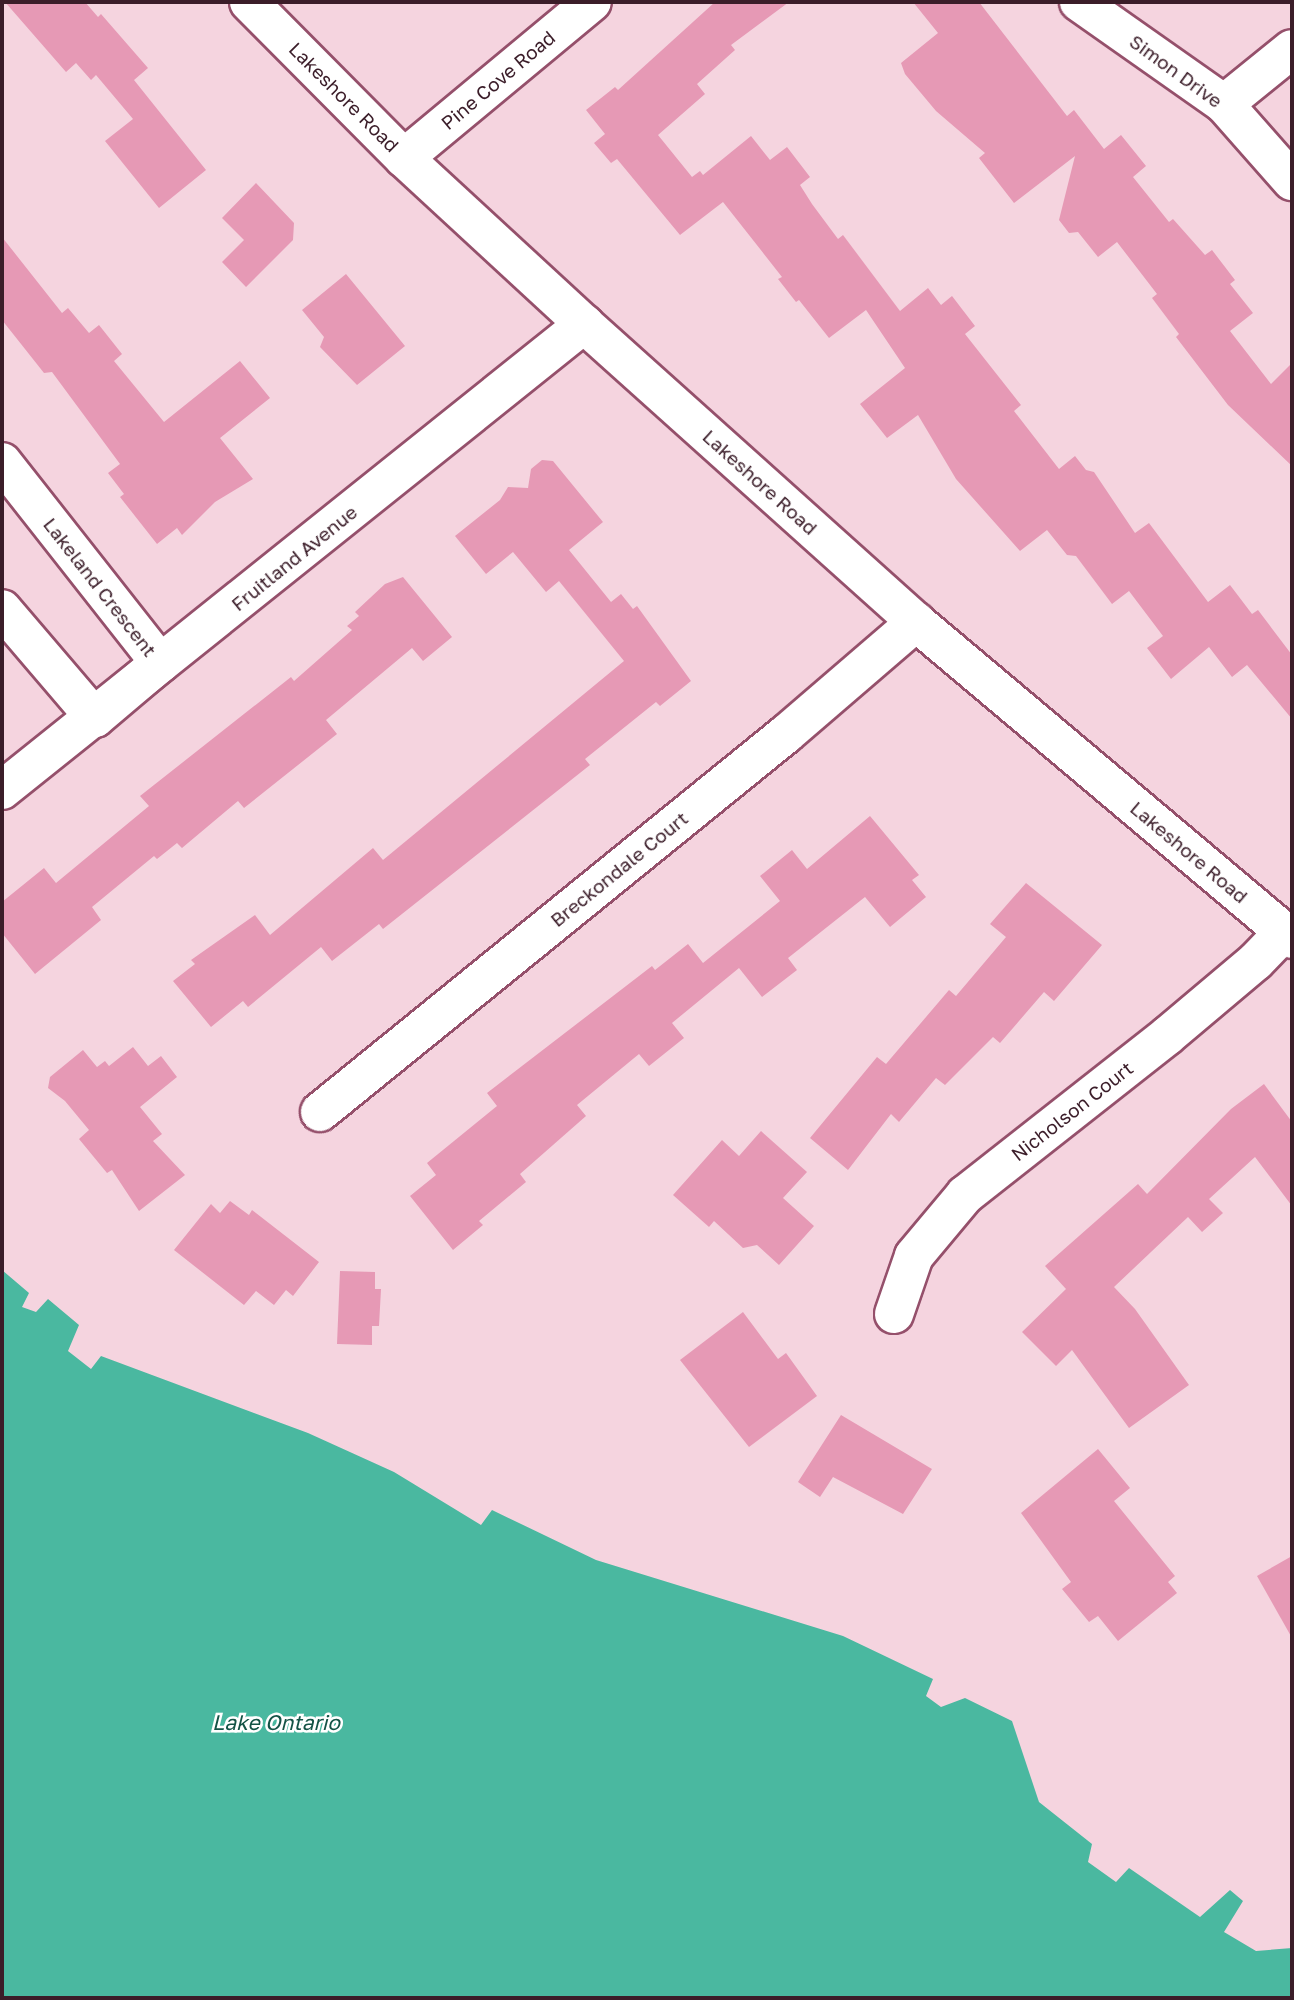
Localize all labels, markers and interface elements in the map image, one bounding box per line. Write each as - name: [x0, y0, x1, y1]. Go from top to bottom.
- street label: Pine Cove Road: [436, 26, 560, 134]
- street label: Simon Drive: [1125, 30, 1227, 112]
- street label: Lakeshore Road: [284, 37, 404, 157]
- street label: Lakeshore Road: [698, 425, 822, 539]
- street label: Fruitland Avenue: [227, 500, 361, 616]
- street label: Lakeland Crescent: [39, 513, 161, 661]
- street label: Lakeshore Road: [1126, 796, 1252, 908]
- street label: Breckondale Court: [546, 807, 692, 931]
- street label: Nicholson Court: [1007, 1056, 1137, 1166]
- water label: Lake Ontario: [212, 1709, 340, 1735]

